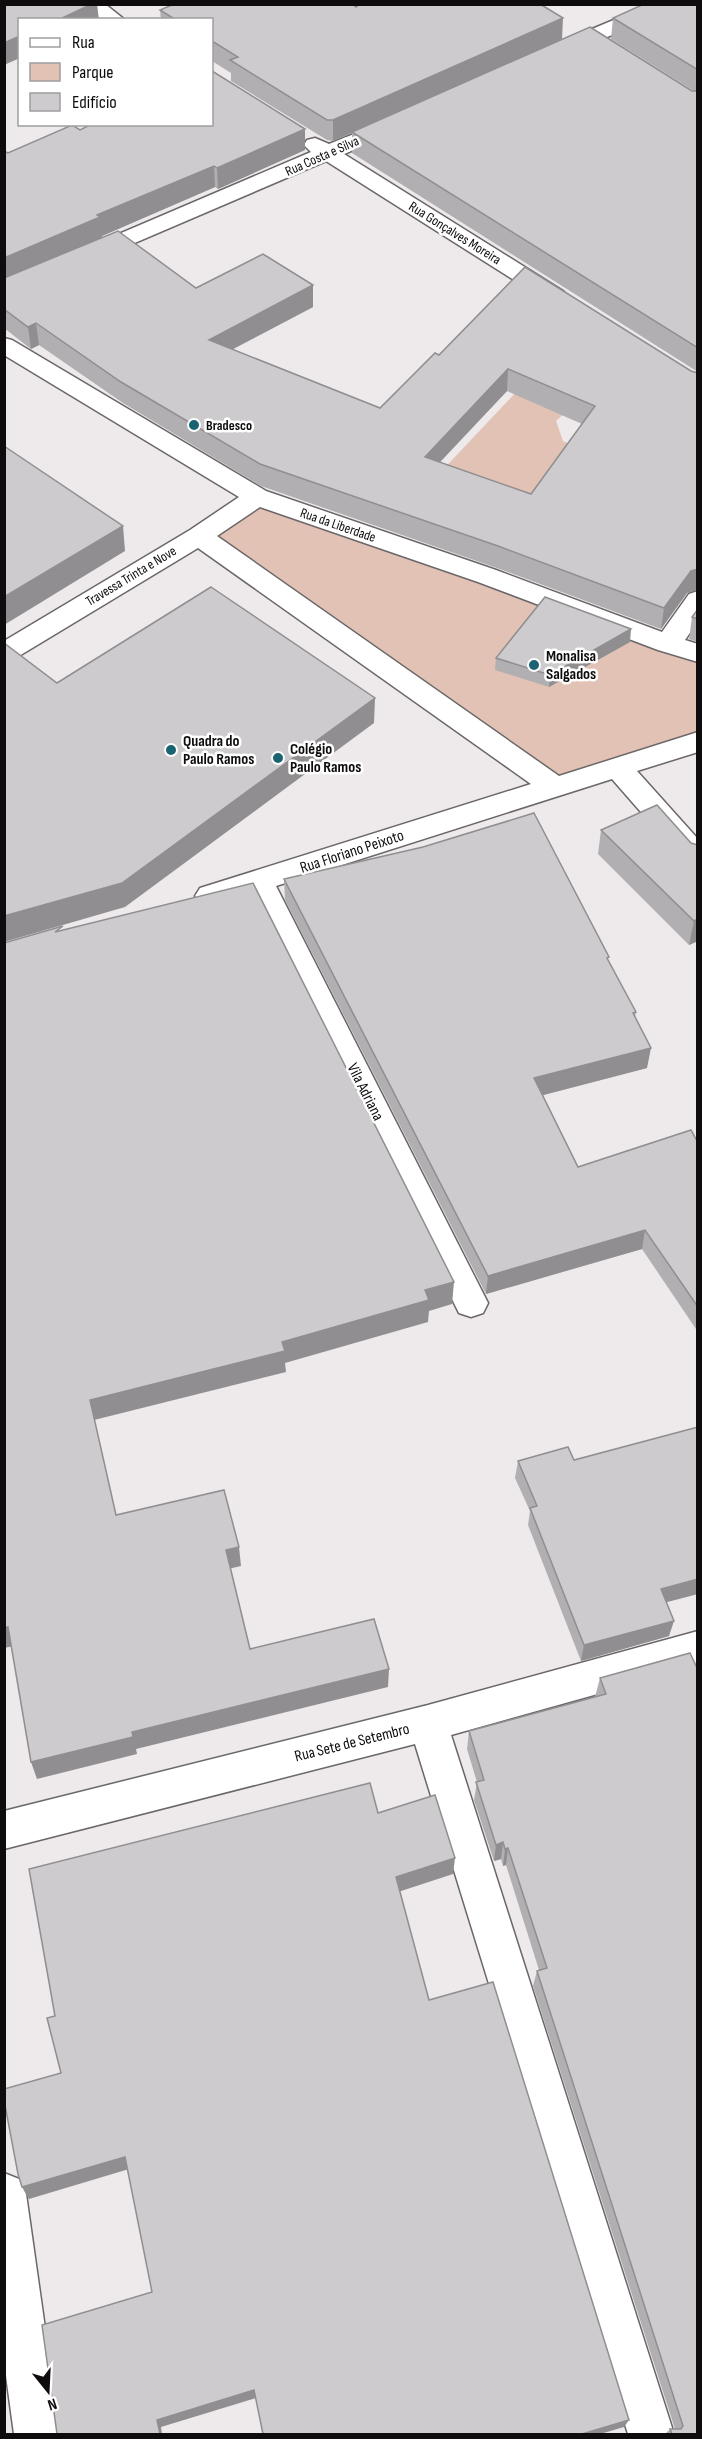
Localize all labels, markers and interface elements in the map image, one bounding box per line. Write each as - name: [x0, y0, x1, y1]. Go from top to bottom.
- legend: [18, 18, 213, 126]
- text: Rua: [72, 32, 95, 53]
- text: Parque: [72, 62, 113, 83]
- text: Edifício: [72, 92, 117, 113]
- street label: Rua Costa e Silva: [283, 132, 361, 180]
- street label: Rua Gonçalves Moreira: [406, 198, 504, 268]
- place label: Bradesco: [206, 417, 252, 434]
- marker: Bradesco: [187, 418, 201, 432]
- street label: Rua da Liberdade: [298, 504, 378, 546]
- street label: Travessa Trinta e Nove: [83, 542, 179, 610]
- place label: Monalisa Salgados: [546, 647, 596, 684]
- marker: Monalisa Salgados: [527, 658, 541, 672]
- place label: Quadra do Paulo Ramos: [183, 732, 254, 769]
- place label: Colégio Paulo Ramos: [290, 740, 361, 777]
- marker: Quadra do Paulo Ramos: [164, 743, 178, 757]
- marker: Colégio Paulo Ramos: [271, 751, 285, 765]
- street label: Rua Floriano Peixoto: [298, 826, 406, 878]
- street label: Vila Adriana: [342, 1060, 388, 1124]
- street label: Rua Sete de Setembro: [293, 1720, 411, 1766]
- north arrow: [18, 2361, 78, 2421]
- text: N: [45, 2393, 59, 2414]

